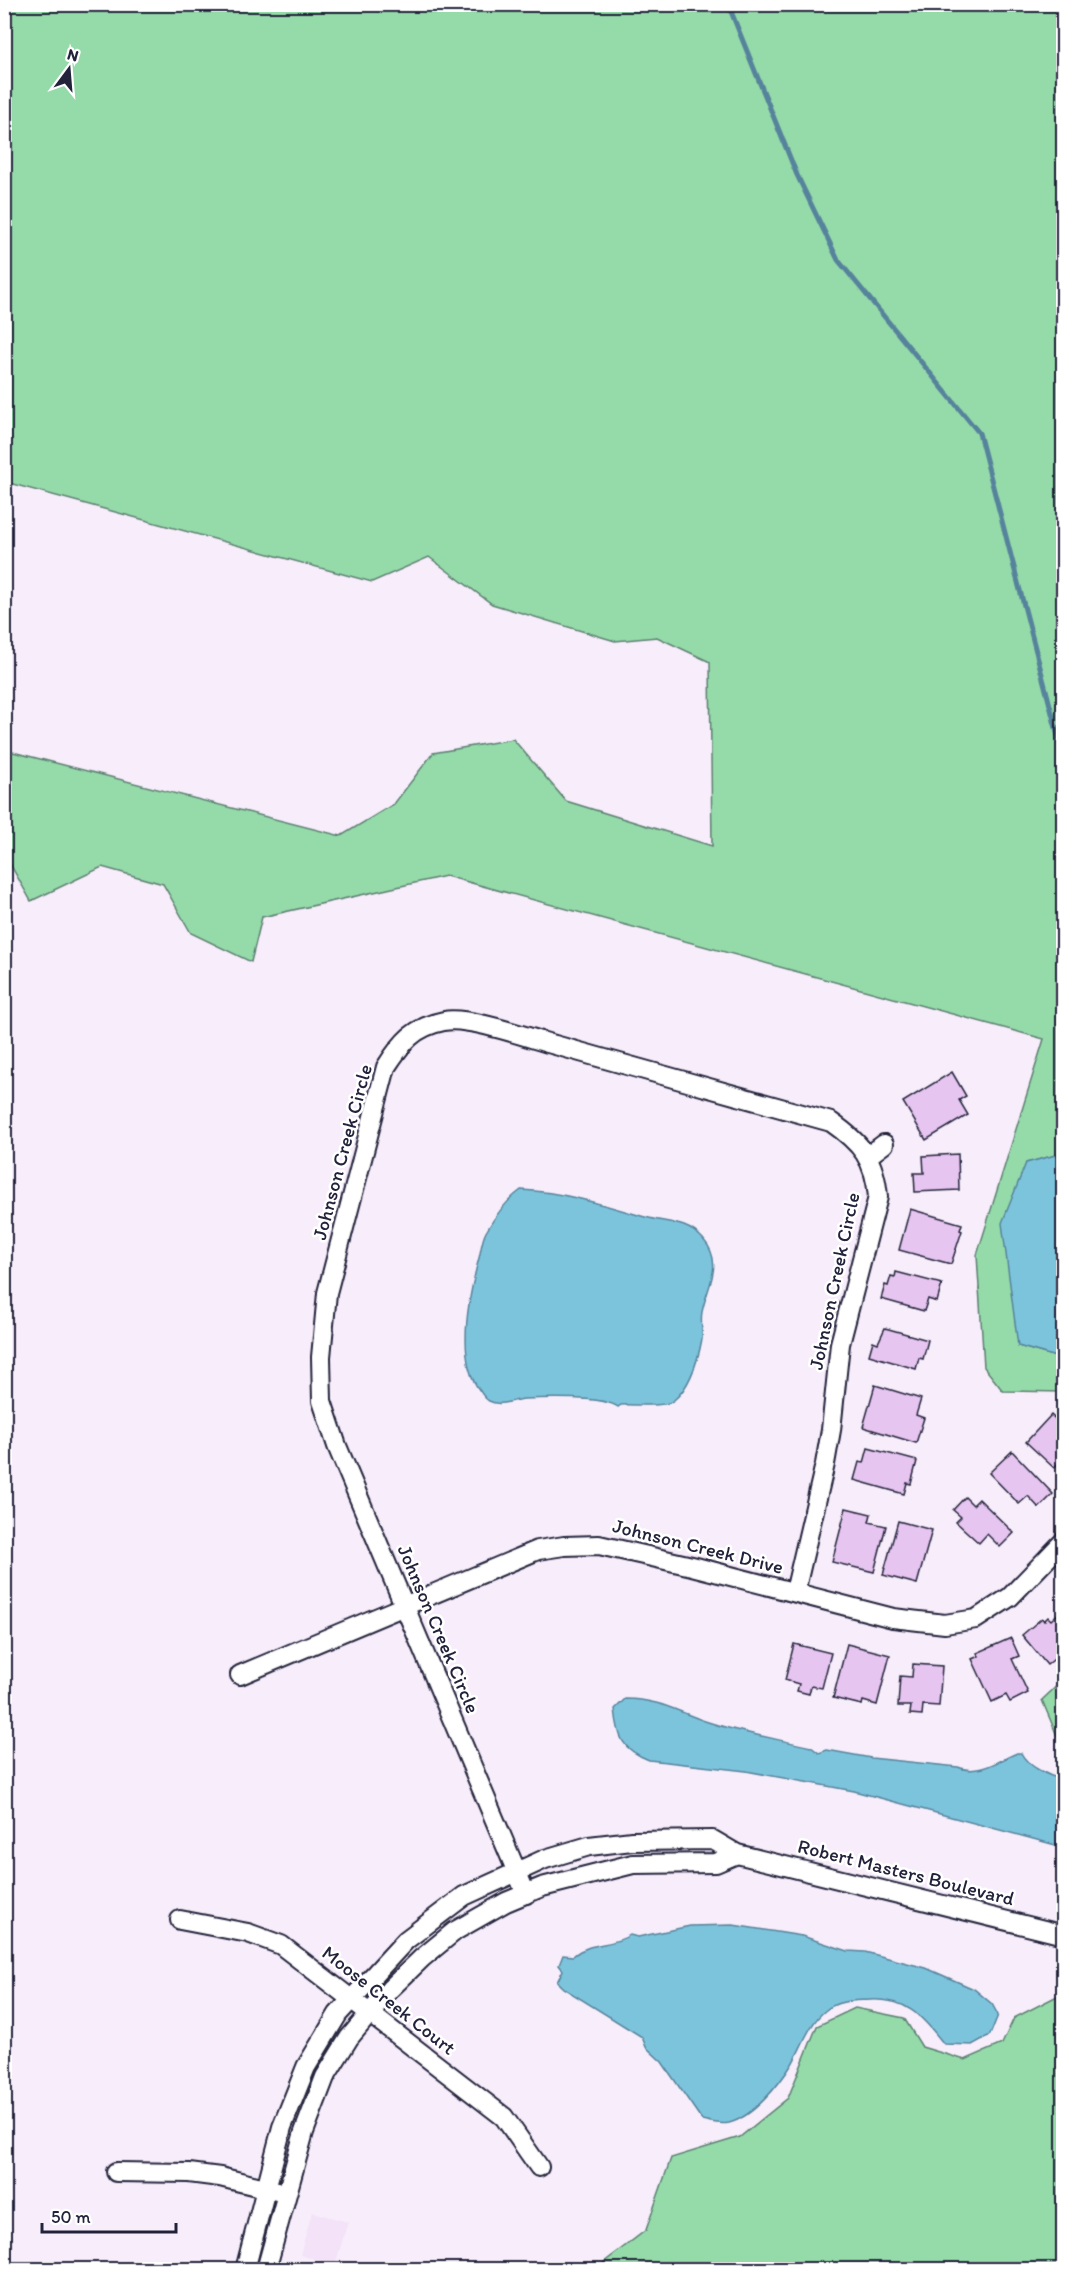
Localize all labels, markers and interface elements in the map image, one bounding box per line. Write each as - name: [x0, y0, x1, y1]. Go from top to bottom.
- north arrow: [39, 39, 99, 99]
- text: N: [65, 44, 81, 66]
- street label: Johnson Creek Circle: [307, 1062, 377, 1242]
- street label: Johnson Creek Circle: [803, 1190, 865, 1372]
- street label: Johnson Creek Drive: [610, 1513, 786, 1579]
- street label: Johnson Creek Circle: [393, 1541, 485, 1717]
- street label: Robert Masters Boulevard: [795, 1833, 1017, 1911]
- street label: Moose Creek Court: [317, 1940, 461, 2060]
- scale bar: [42, 2196, 176, 2234]
- text: 50 m: [51, 2206, 91, 2228]

